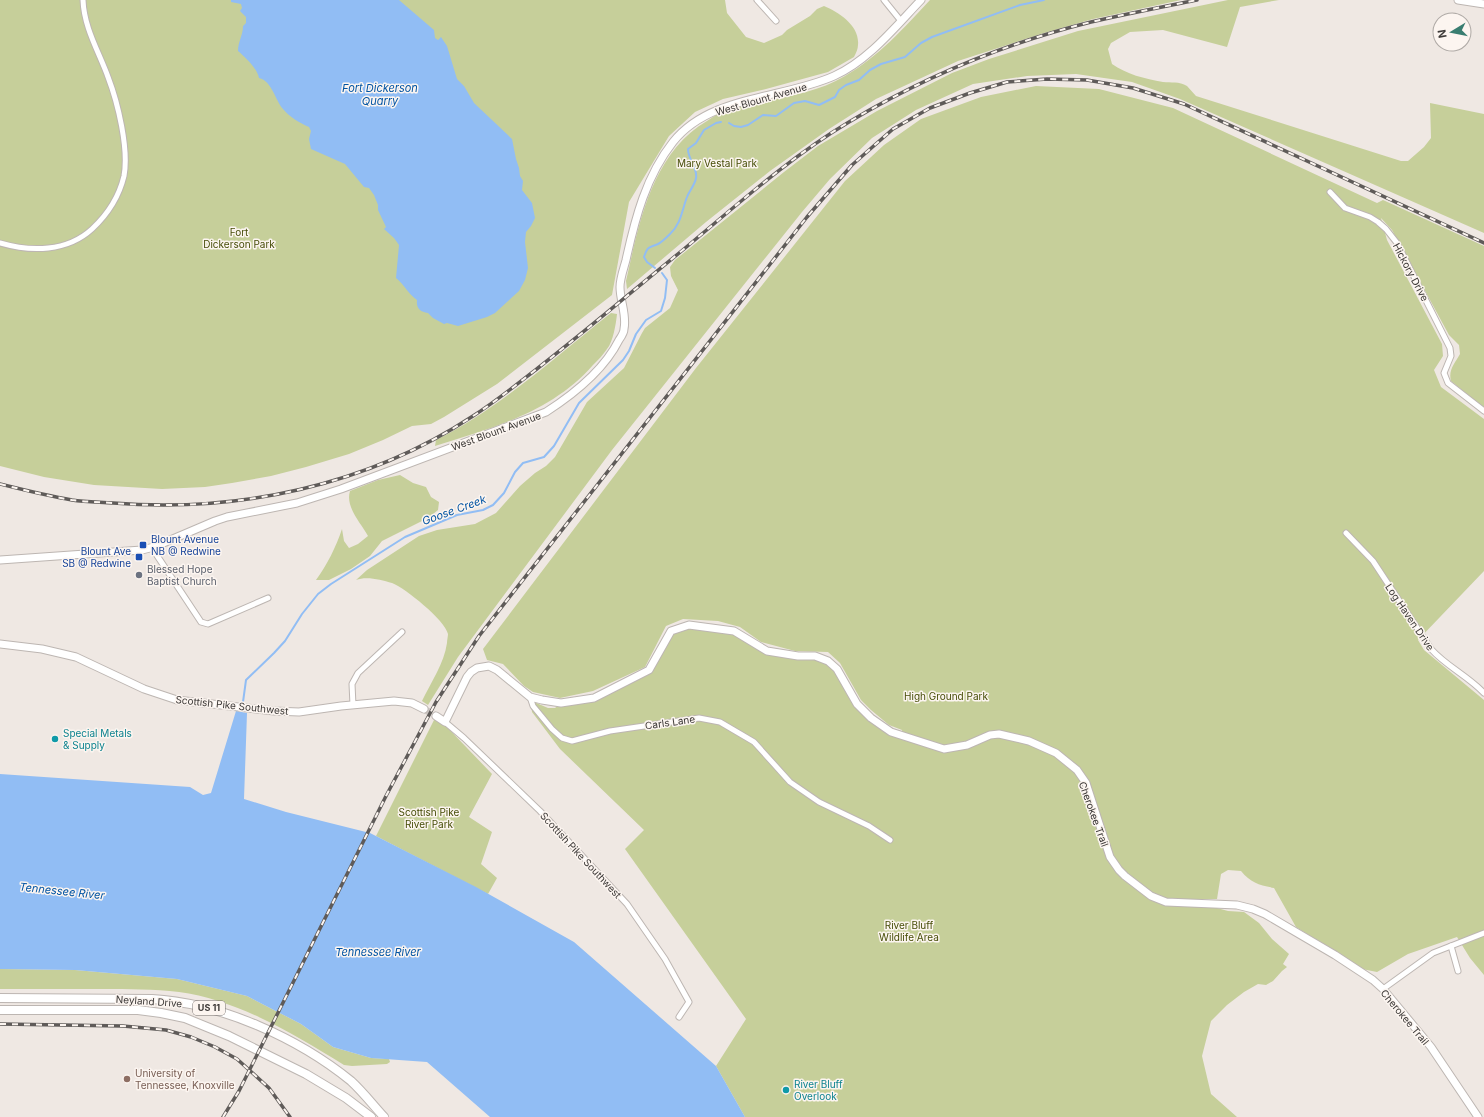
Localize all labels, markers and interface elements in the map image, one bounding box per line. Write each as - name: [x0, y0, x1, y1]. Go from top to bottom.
- north arrow: [1432, 12, 1472, 52]
- text: N: [1435, 28, 1450, 39]
- street label: West Blount Avenue: [714, 80, 808, 118]
- water label: Fort Dickerson Quarry: [342, 81, 418, 108]
- park label: Mary Vestal Park: [677, 157, 758, 169]
- park label: Fort Dickerson Park: [203, 226, 275, 250]
- street label: Hickory Drive: [1391, 241, 1431, 303]
- street label: West Blount Avenue: [450, 409, 543, 453]
- water label: Goose Creek: [420, 492, 489, 528]
- place label: Blount Avenue NB @ Redwine: [151, 533, 221, 557]
- marker: Blount Avenue NB @ Redwine: [138, 540, 148, 550]
- place label: Blount Ave SB @ Redwine: [62, 545, 131, 569]
- marker: Blount Ave SB @ Redwine: [134, 552, 144, 562]
- place label: Blessed Hope Baptist Church: [147, 563, 217, 587]
- marker: Blessed Hope Baptist Church: [134, 570, 144, 580]
- street label: Log Haven Drive: [1383, 581, 1437, 653]
- park label: High Ground Park: [904, 690, 988, 702]
- street label: Scottish Pike Southwest: [175, 693, 290, 717]
- street label: Carls Lane: [644, 713, 696, 731]
- place label: Special Metals & Supply: [63, 727, 132, 751]
- marker: Special Metals & Supply: [50, 734, 60, 744]
- street label: Cherokee Trail: [1077, 780, 1111, 848]
- park label: Scottish Pike River Park: [399, 806, 460, 830]
- street label: Scottish Pike Southwest: [538, 809, 625, 901]
- water label: Tennessee River: [19, 880, 106, 903]
- park label: River Bluff Wildlife Area: [879, 919, 939, 943]
- water label: Tennessee River: [335, 945, 422, 959]
- street label: Cherokee Trail: [1378, 987, 1432, 1047]
- street label: Neyland Drive: [115, 993, 183, 1009]
- road number: US 11: [193, 1001, 225, 1015]
- place label: University of Tennessee, Knoxville: [135, 1067, 235, 1091]
- marker: University of Tennessee, Knoxville: [122, 1074, 132, 1084]
- place label: River Bluff Overlook: [794, 1078, 843, 1102]
- marker: River Bluff Overlook: [781, 1085, 791, 1095]

